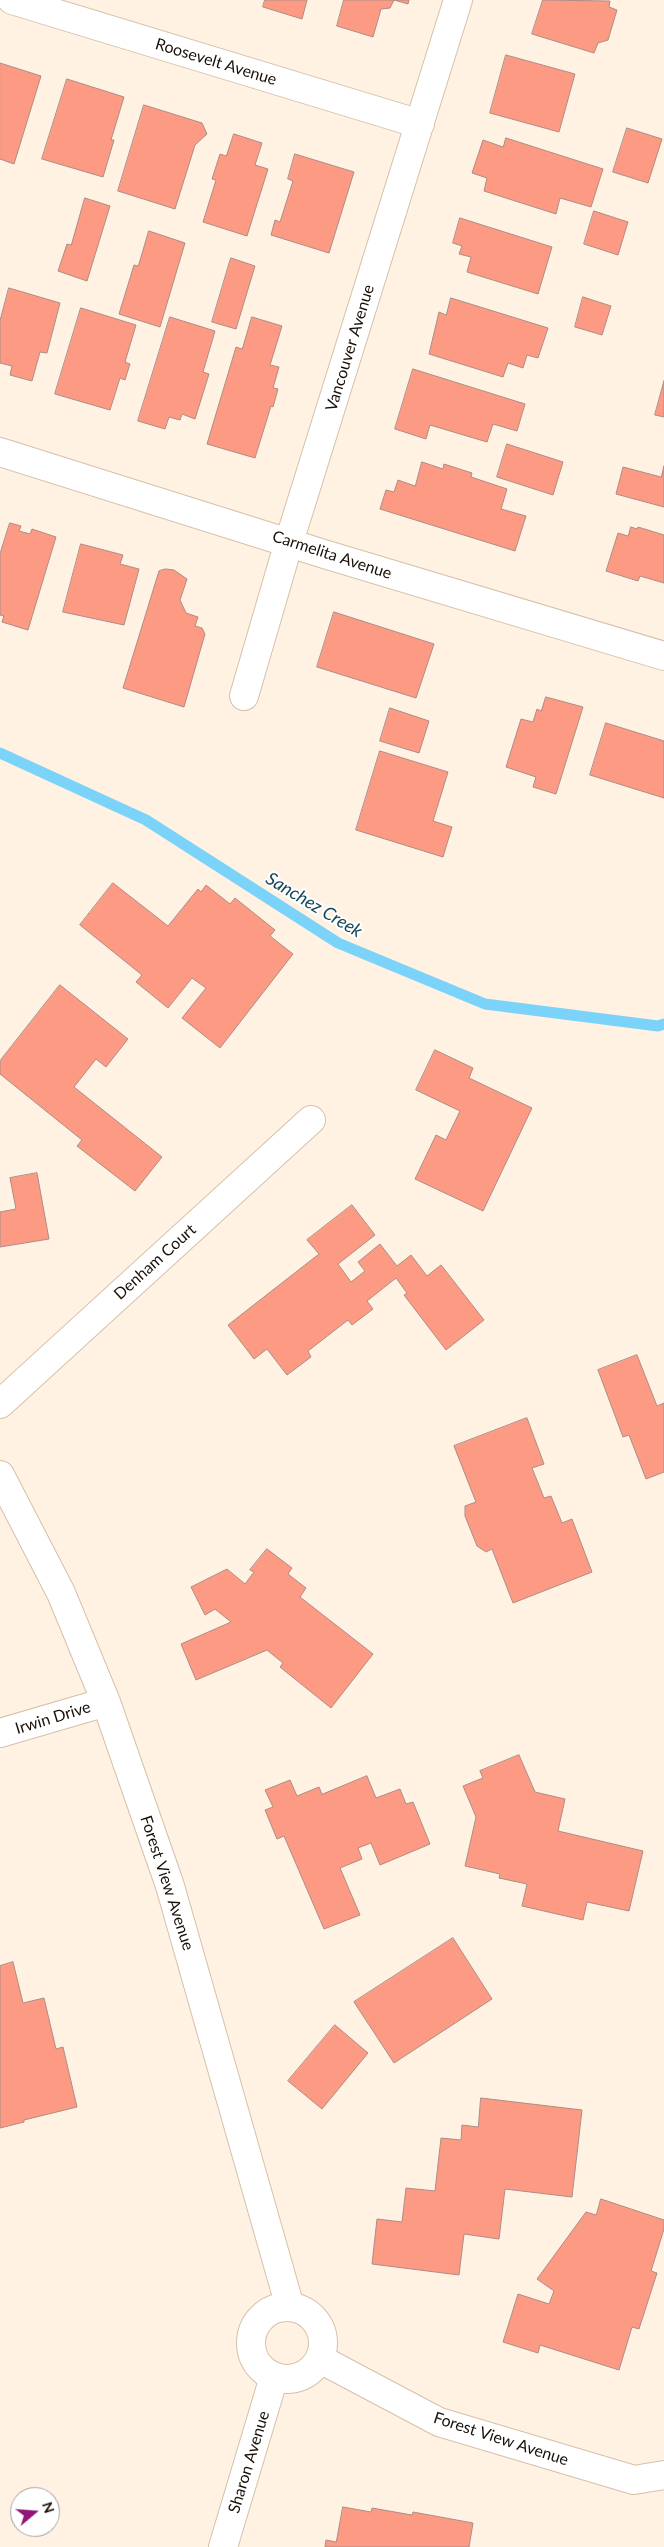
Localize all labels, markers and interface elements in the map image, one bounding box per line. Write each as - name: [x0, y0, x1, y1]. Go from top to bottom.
- street label: Roosevelt Avenue: [153, 34, 279, 90]
- street label: Vancouver Avenue: [322, 282, 378, 414]
- street label: Carmelita Avenue: [270, 527, 394, 583]
- water label: Sanchez Creek: [262, 868, 366, 942]
- street label: Denham Court: [110, 1220, 200, 1304]
- street label: Irwin Drive: [13, 1697, 93, 1739]
- street label: Forest View Avenue: [136, 1813, 198, 1953]
- street label: Forest View Avenue: [431, 2408, 571, 2470]
- street label: Sharon Avenue: [224, 2409, 274, 2515]
- north arrow: [10, 2487, 60, 2537]
- text: N: [39, 2500, 59, 2515]

